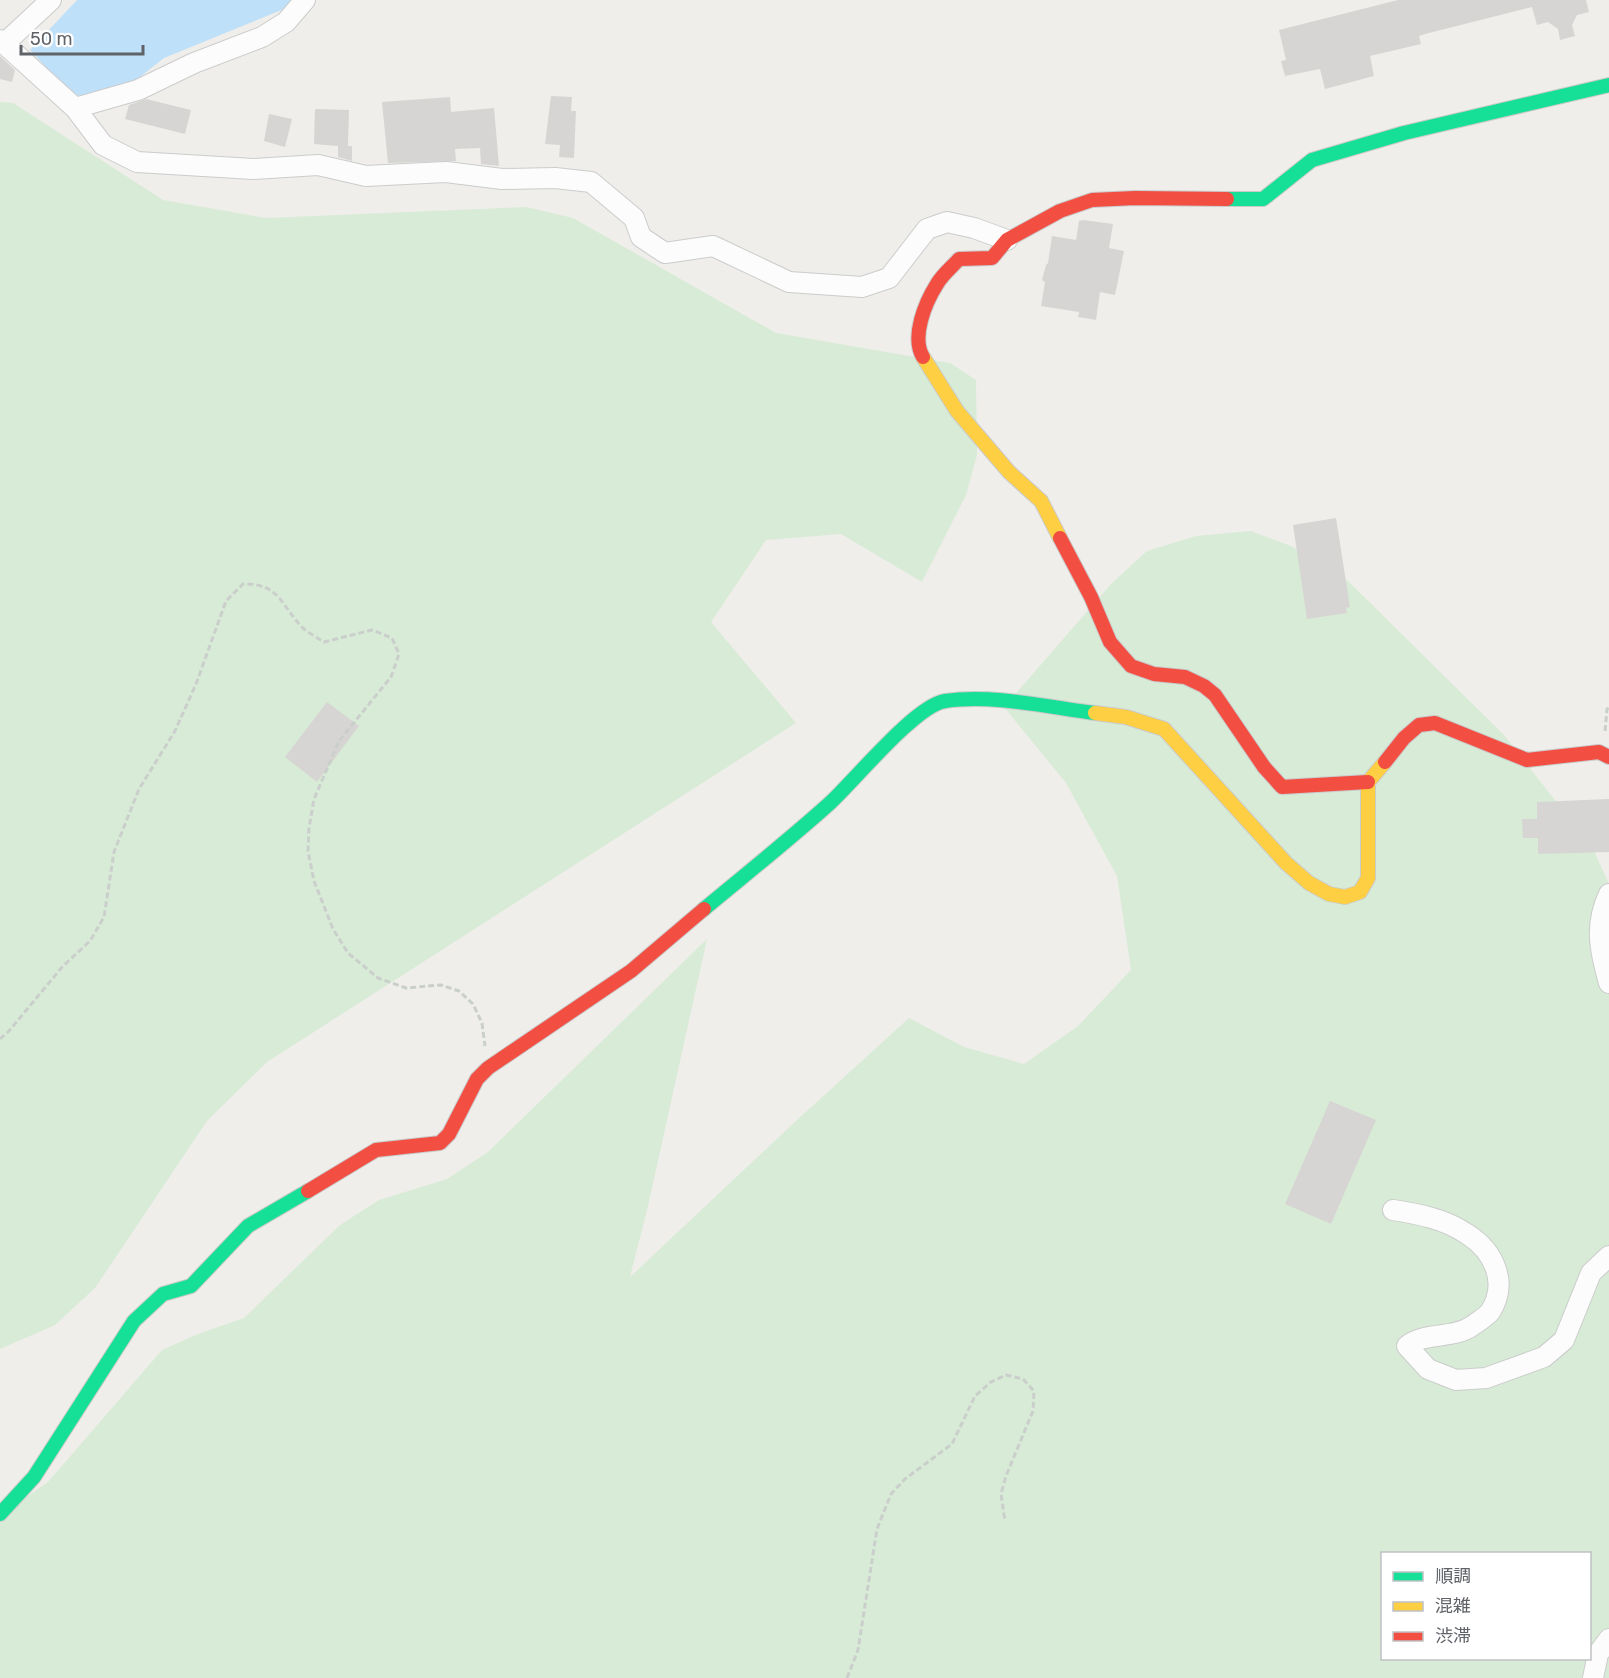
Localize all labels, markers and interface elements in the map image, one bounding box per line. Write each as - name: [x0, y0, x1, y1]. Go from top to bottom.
- scale bar: [21, 18, 142, 56]
- text: 50 m: [30, 28, 73, 50]
- legend: [1381, 1552, 1591, 1660]
- text: 順調: [1435, 1565, 1471, 1587]
- text: 混雑: [1435, 1595, 1471, 1617]
- text: 渋滞: [1435, 1625, 1471, 1647]

